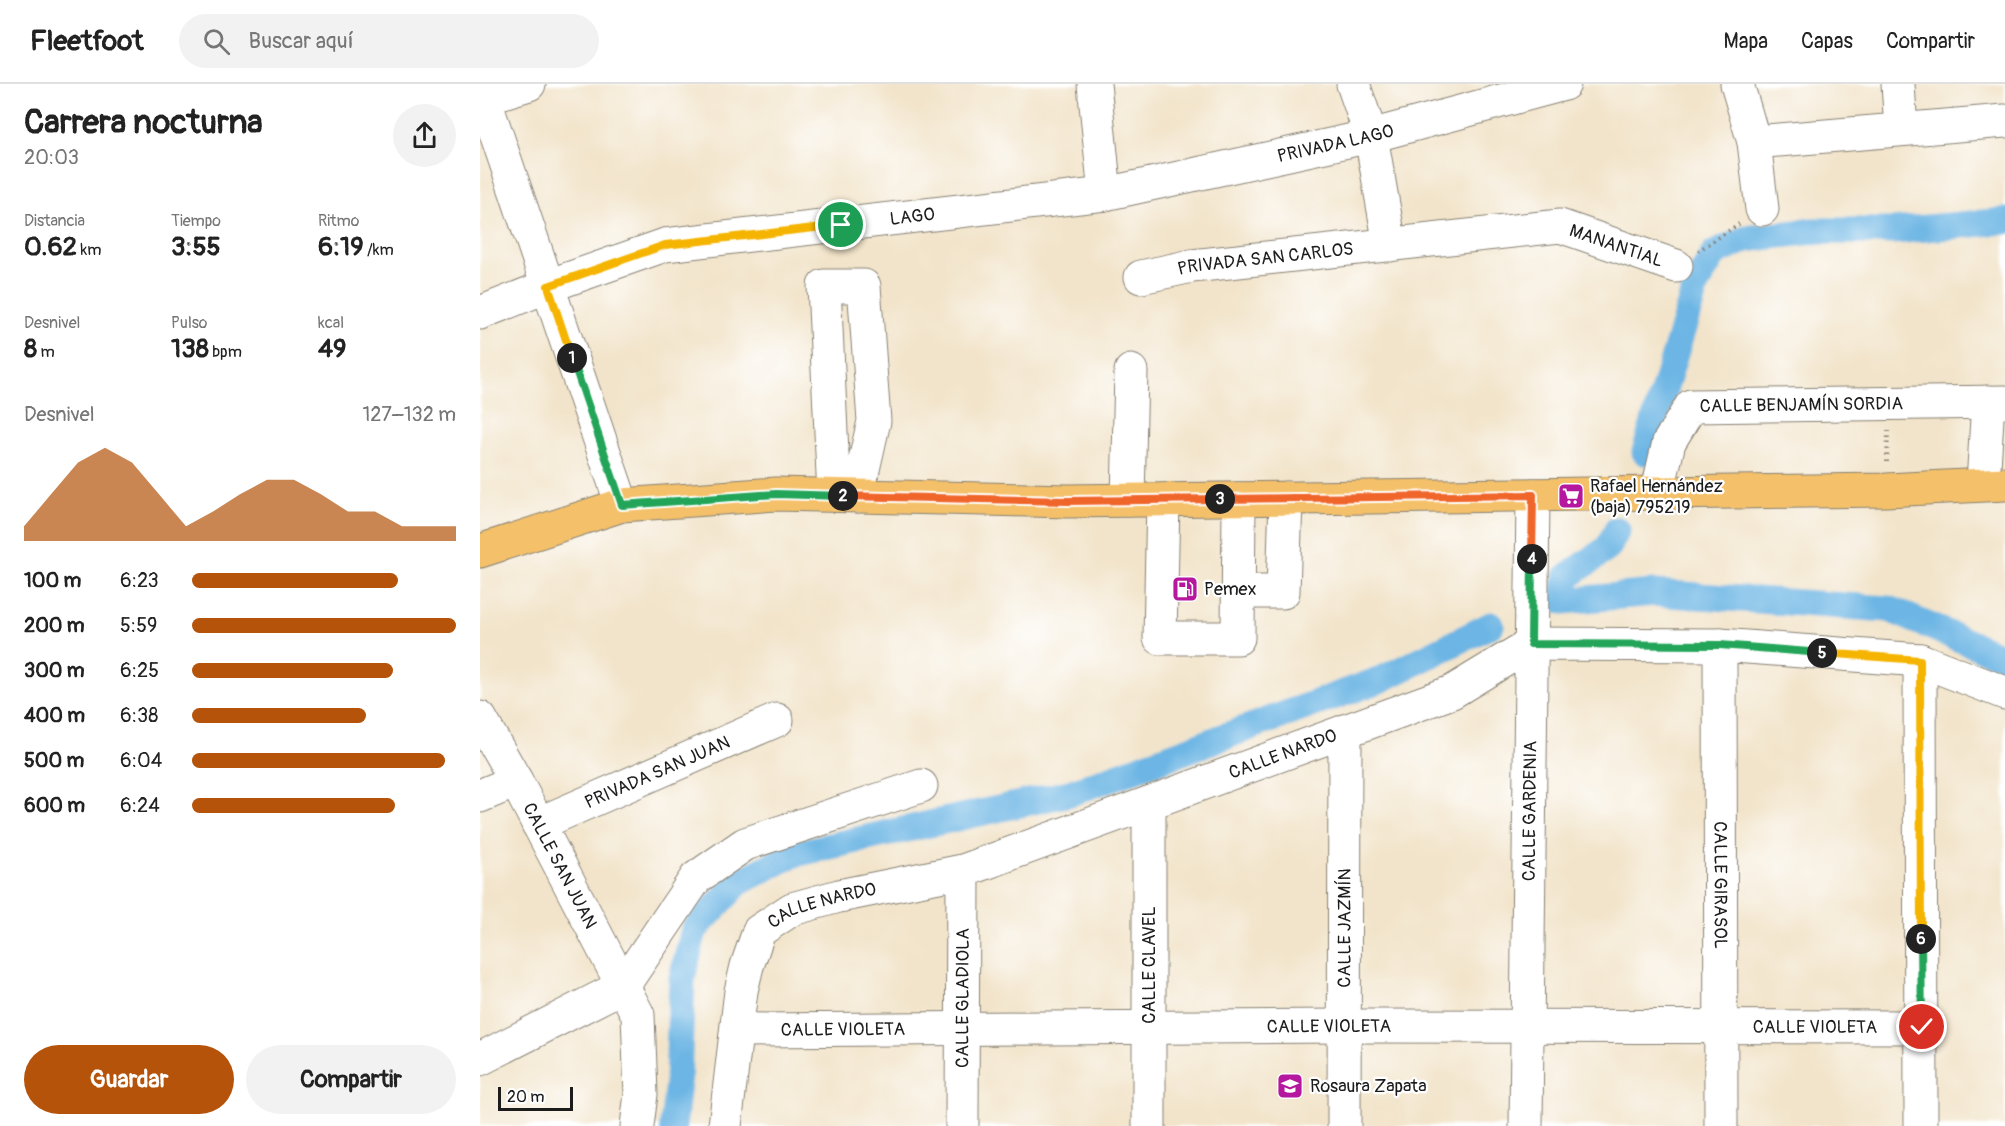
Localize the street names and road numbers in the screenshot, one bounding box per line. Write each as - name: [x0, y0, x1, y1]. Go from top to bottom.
- street label: PRIVADA LAGO: [1275, 119, 1396, 168]
- street label: LAGO: [888, 203, 936, 231]
- street label: MANANTIAL: [1566, 219, 1666, 273]
- street label: PRIVADA SAN CARLOS: [1175, 238, 1355, 281]
- street label: CALLE BENJAMÍN SORDIA: [1700, 392, 1904, 418]
- street label: CALLE NARDO: [1226, 724, 1340, 785]
- street label: PRIVADA SAN JUAN: [581, 731, 734, 814]
- street label: CALLE GARDENIA: [1518, 740, 1542, 881]
- street label: CALLE SAN JUAN: [517, 799, 602, 933]
- street label: CALLE GIRASOL: [1708, 821, 1732, 949]
- street label: CALLE JAZMÍN: [1333, 868, 1357, 988]
- street label: CALLE NARDO: [763, 878, 878, 934]
- street label: CALLE CLAVEL: [1138, 906, 1161, 1024]
- street label: CALLE GLADIOLA: [951, 928, 975, 1068]
- street label: CALLE VIOLETA: [1267, 1015, 1392, 1039]
- street label: CALLE VIOLETA: [1753, 1016, 1878, 1039]
- street label: CALLE VIOLETA: [781, 1018, 906, 1042]

